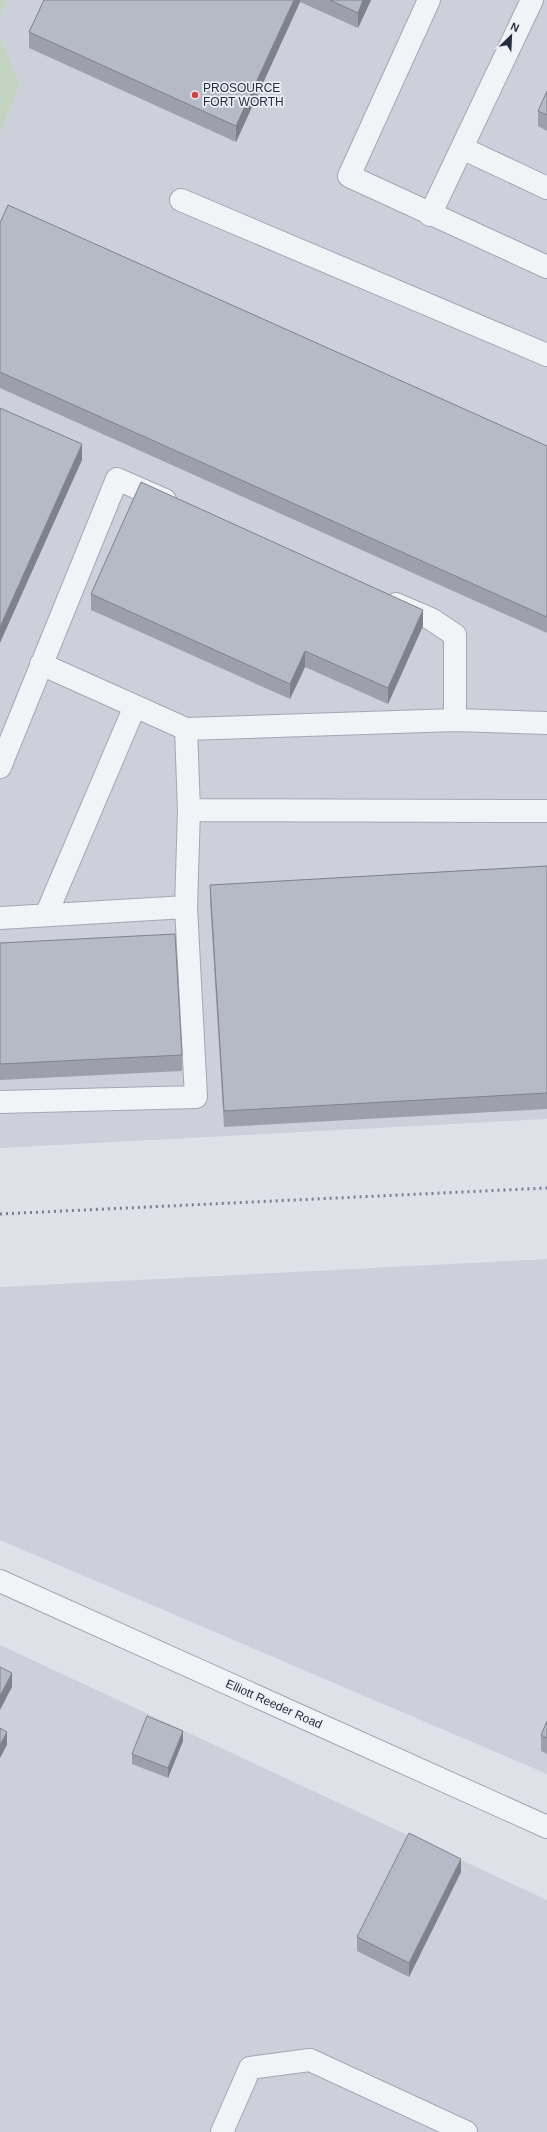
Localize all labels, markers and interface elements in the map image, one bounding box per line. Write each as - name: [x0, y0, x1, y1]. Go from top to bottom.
- north arrow: [491, 16, 531, 56]
- text: N: [509, 20, 521, 34]
- place label: PROSOURCE FORT WORTH: [203, 81, 284, 109]
- marker: PROSOURCE FORT WORTH: [190, 90, 200, 100]
- street label: Elliott Reeder Road: [224, 1676, 324, 1732]

